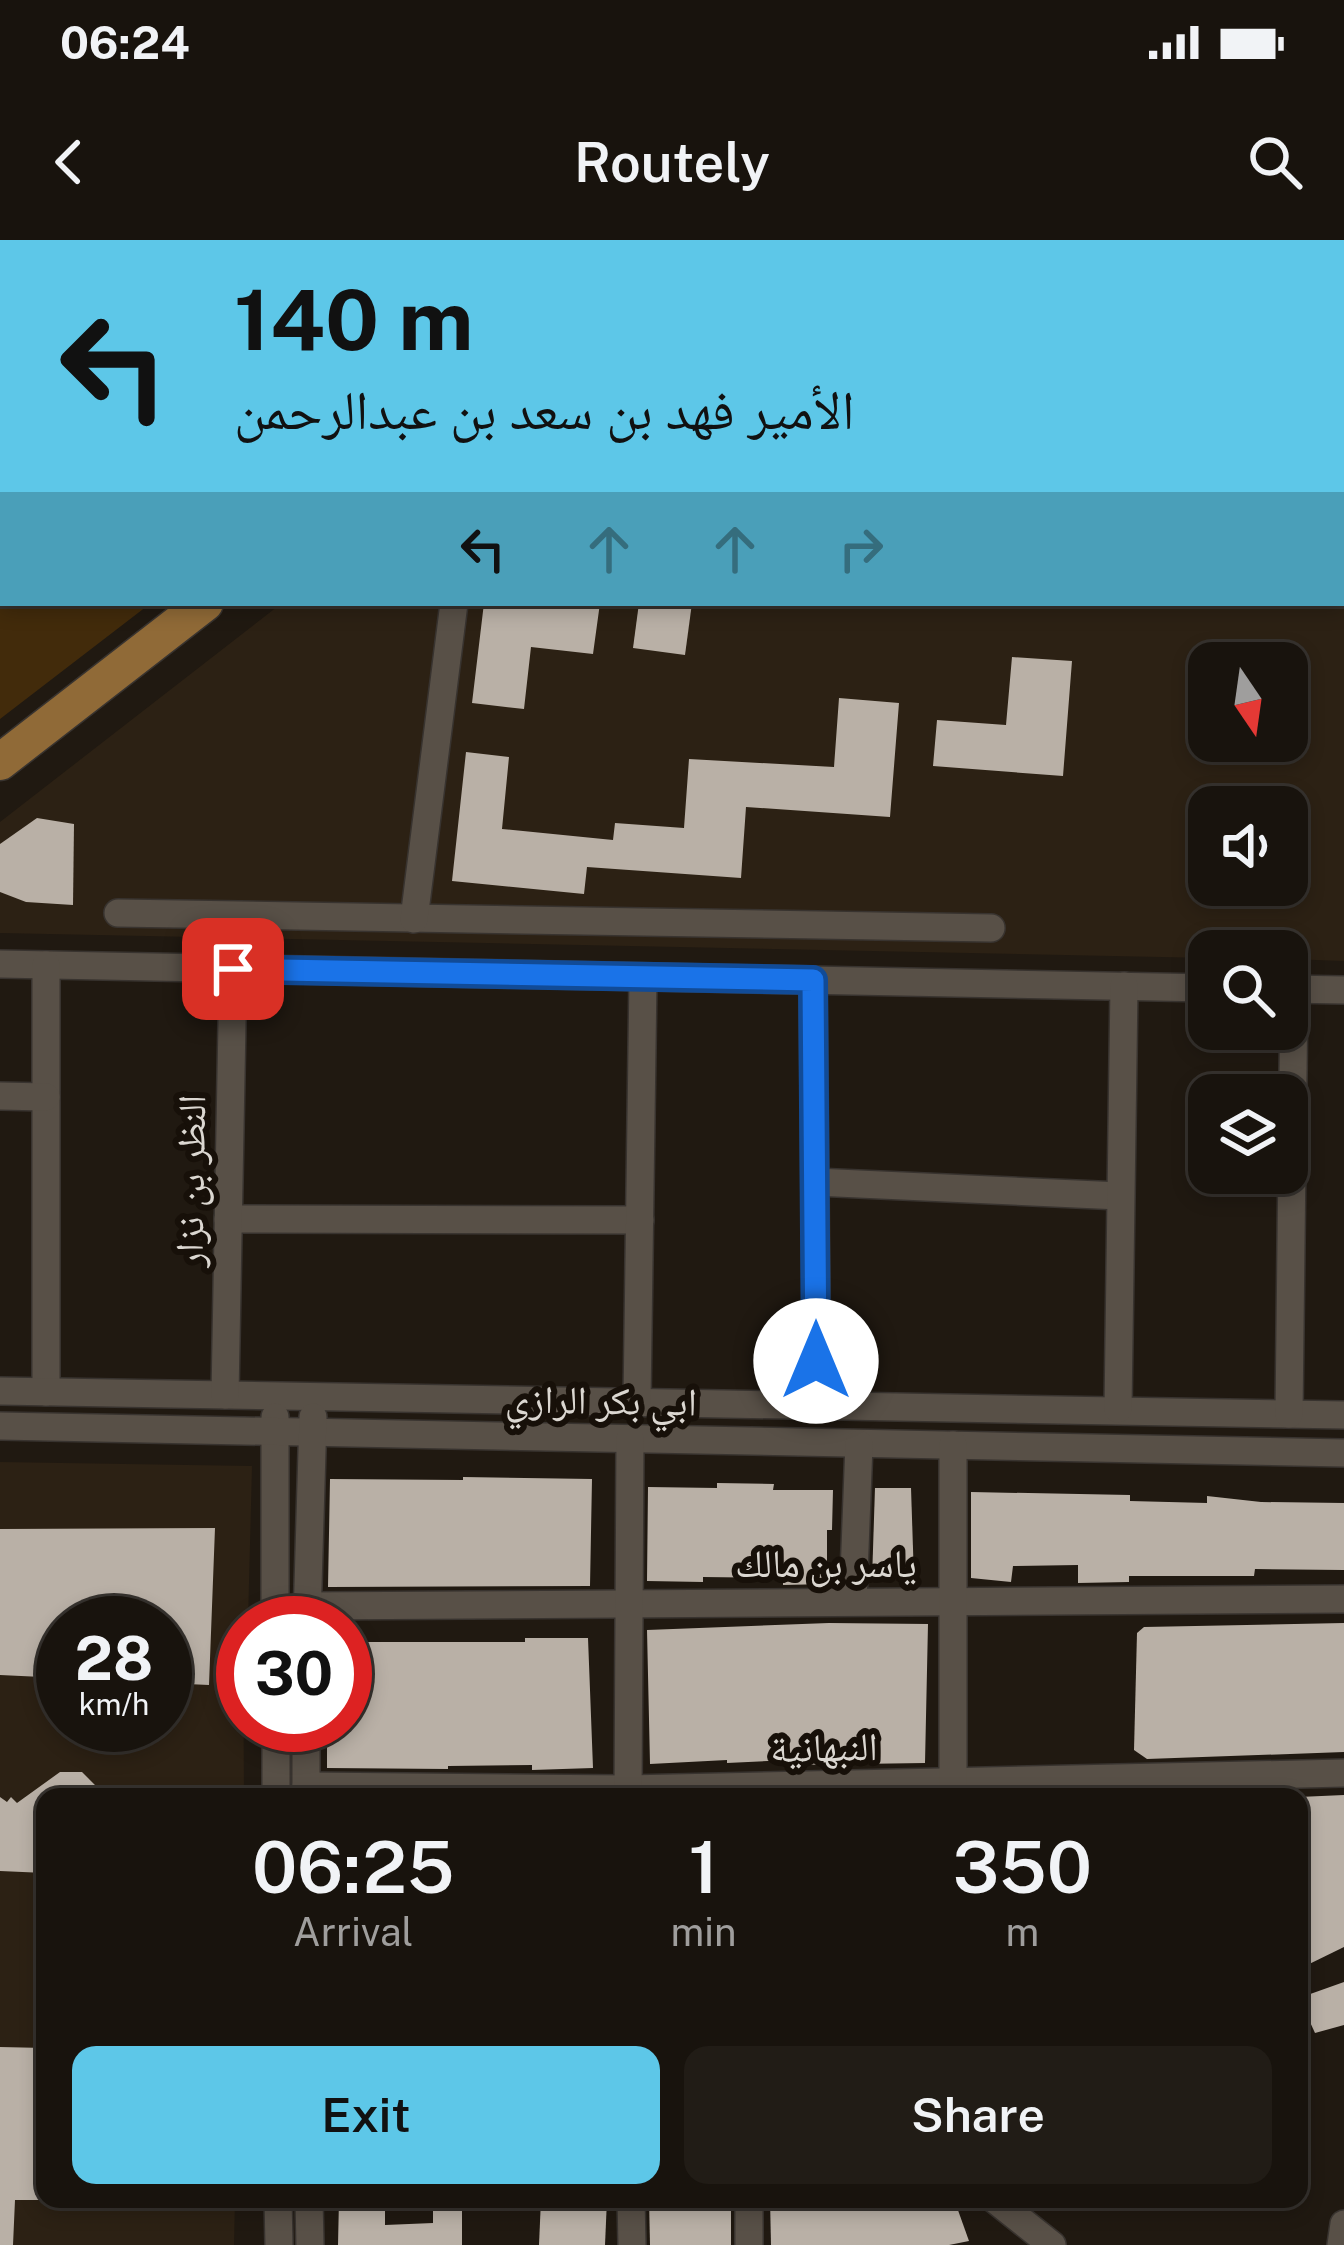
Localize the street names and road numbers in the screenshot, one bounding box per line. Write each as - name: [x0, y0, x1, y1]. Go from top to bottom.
- street label: النظر بن نزار: [165, 1094, 217, 1269]
- street label: ابي بكر الرازي: [505, 1375, 697, 1434]
- street label: ياسر بن مالك: [735, 1540, 917, 1588]
- street label: النبهانية: [770, 1723, 878, 1771]

